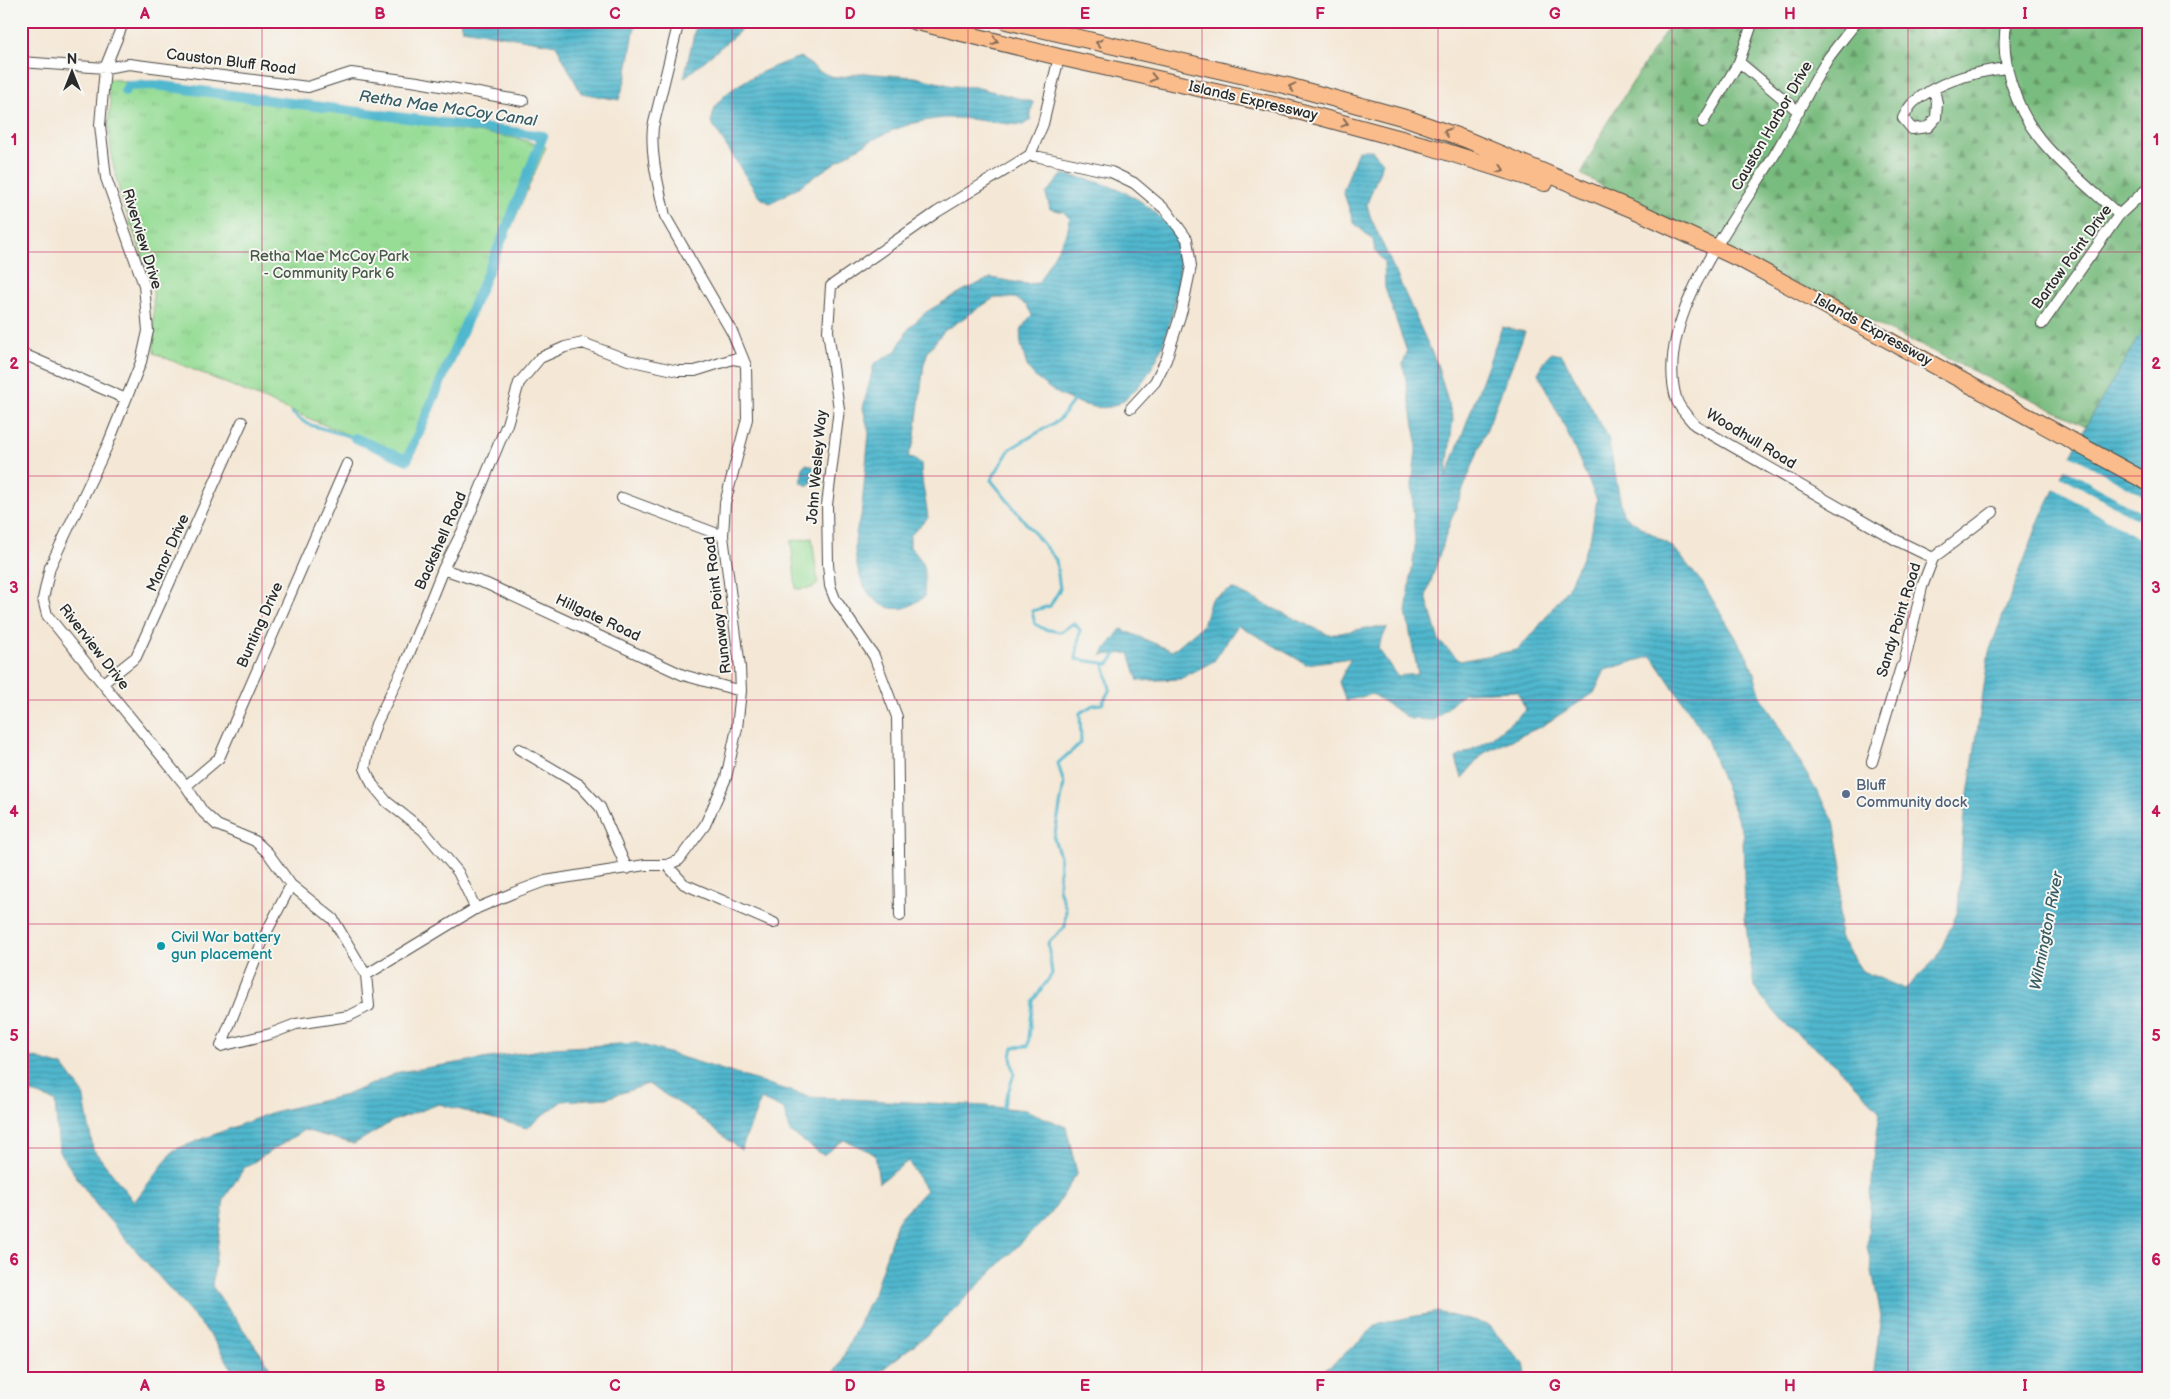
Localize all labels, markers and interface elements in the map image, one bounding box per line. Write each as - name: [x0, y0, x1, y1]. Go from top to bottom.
- text: A: [139, 5, 150, 24]
- text: B: [374, 5, 386, 24]
- text: C: [609, 5, 621, 24]
- text: D: [844, 5, 856, 24]
- text: E: [1080, 5, 1090, 24]
- text: F: [1315, 5, 1325, 24]
- text: G: [1549, 5, 1561, 24]
- text: H: [1784, 5, 1796, 24]
- text: I: [2022, 5, 2028, 24]
- one-way arrow: [990, 35, 999, 46]
- one-way arrow: [1094, 38, 1103, 49]
- street label: Causton Bluff Road: [165, 45, 297, 79]
- north arrow: [48, 48, 98, 98]
- text: N: [67, 51, 77, 68]
- street label: Causton Harbor Drive: [1727, 58, 1817, 194]
- one-way arrow: [1148, 72, 1157, 83]
- street label: Islands Expressway: [1187, 77, 1320, 125]
- one-way arrow: [1287, 82, 1296, 93]
- water label: Retha Mae McCoy Canal: [358, 87, 539, 131]
- one-way arrow: [1340, 118, 1349, 128]
- one-way arrow: [1444, 128, 1452, 138]
- text: 1: [11, 131, 17, 150]
- text: 1: [2153, 131, 2159, 150]
- one-way arrow: [1496, 163, 1505, 173]
- street label: Riverview Drive: [118, 187, 166, 292]
- street label: Bartow Point Drive: [2028, 201, 2116, 313]
- park label: Retha Mae McCoy Park - Community Park 6: [249, 247, 409, 283]
- street label: Islands Expressway: [1811, 290, 1936, 370]
- text: 2: [9, 355, 19, 374]
- text: 2: [2151, 355, 2161, 374]
- street label: Woodhull Road: [1702, 405, 1800, 473]
- street label: John Wesley Way: [803, 409, 831, 525]
- street label: Backshell Road: [411, 489, 471, 593]
- street label: Manor Drive: [142, 511, 194, 595]
- street label: Runaway Point Road: [700, 535, 736, 675]
- street label: Sandy Point Road: [1873, 560, 1925, 680]
- text: 3: [9, 579, 19, 598]
- street label: Bunting Drive: [233, 579, 287, 671]
- text: 3: [2151, 579, 2161, 598]
- street label: Hillgate Road: [552, 590, 644, 646]
- street label: Riverview Drive: [55, 600, 134, 694]
- place label: Bluff Community dock: [1856, 776, 1968, 812]
- marker: Bluff Community dock: [1840, 788, 1852, 800]
- text: 4: [9, 803, 19, 822]
- text: 4: [2151, 803, 2161, 822]
- water label: Wilmington River: [2026, 869, 2068, 992]
- place label: Civil War battery gun placement: [171, 928, 281, 964]
- marker: Civil War battery gun placement: [155, 940, 167, 952]
- text: 5: [9, 1027, 19, 1046]
- text: 5: [2151, 1027, 2161, 1046]
- text: 6: [9, 1251, 19, 1270]
- text: 6: [2151, 1251, 2161, 1270]
- text: A: [139, 1377, 150, 1396]
- text: B: [374, 1377, 386, 1396]
- text: C: [609, 1377, 621, 1396]
- text: D: [844, 1377, 856, 1396]
- text: E: [1080, 1377, 1090, 1396]
- text: F: [1315, 1377, 1325, 1396]
- text: G: [1549, 1377, 1561, 1396]
- text: H: [1784, 1377, 1796, 1396]
- text: I: [2022, 1377, 2028, 1396]

